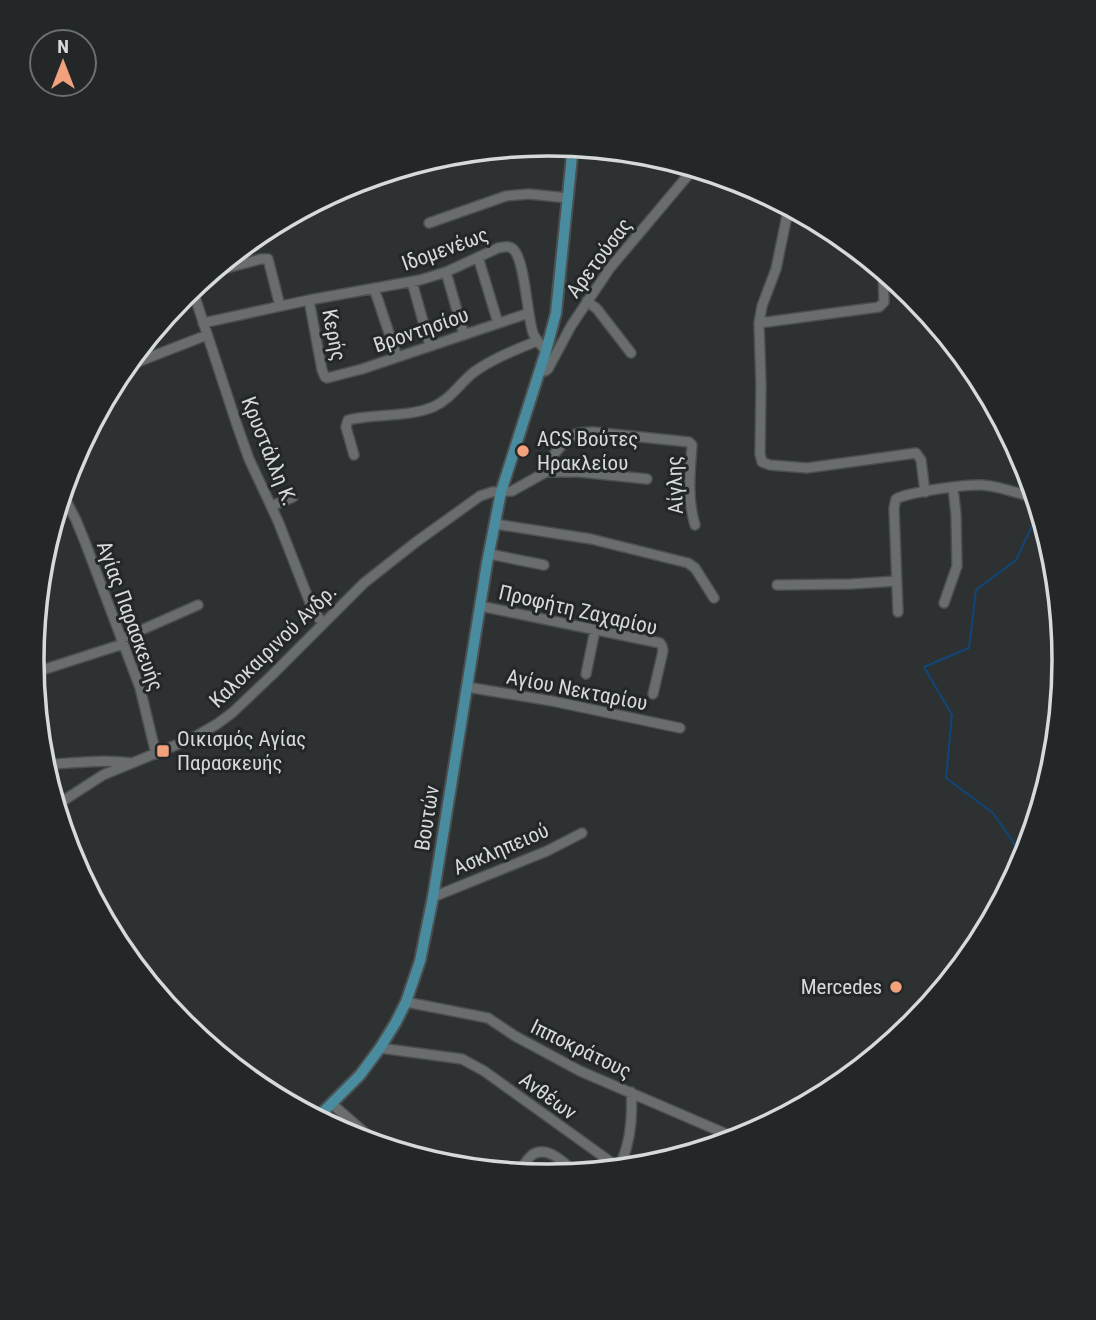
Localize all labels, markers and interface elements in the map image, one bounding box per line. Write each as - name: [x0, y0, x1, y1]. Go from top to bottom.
- north arrow: [28, 28, 98, 98]
- text: N: [57, 35, 69, 58]
- street label: Αρετούσας: [561, 213, 637, 303]
- street label: Ιδομενέως: [398, 222, 492, 276]
- street label: Βροντησίου: [370, 303, 472, 357]
- street label: Κερής: [317, 307, 351, 363]
- street label: Κρυστάλλη Κ.: [236, 393, 302, 509]
- place label: ACS Βούτες Ηρακλείου: [537, 427, 638, 475]
- marker: ACS Βούτες Ηρακλείου: [515, 443, 531, 459]
- street label: Αίγλης: [662, 455, 688, 515]
- street label: Αγίας Παρασκευής: [92, 538, 168, 694]
- street label: Καλοκαιρινού Ανδρ.: [205, 579, 341, 713]
- street label: Προφήτη Ζαχαρίου: [496, 580, 660, 640]
- street label: Αγίου Νεκταρίου: [504, 665, 650, 715]
- place label: Οικισμός Αγίας Παρασκευής: [177, 727, 306, 775]
- marker: Οικισμός Αγίας Παρασκευής: [155, 743, 171, 759]
- street label: Βουτών: [410, 784, 444, 852]
- street label: Ασκληπειού: [450, 818, 552, 880]
- place label: Mercedes: [801, 975, 882, 999]
- marker: Mercedes: [888, 979, 904, 995]
- street label: Ιπποκράτους: [527, 1014, 635, 1084]
- street label: Ανθέων: [515, 1067, 581, 1125]

